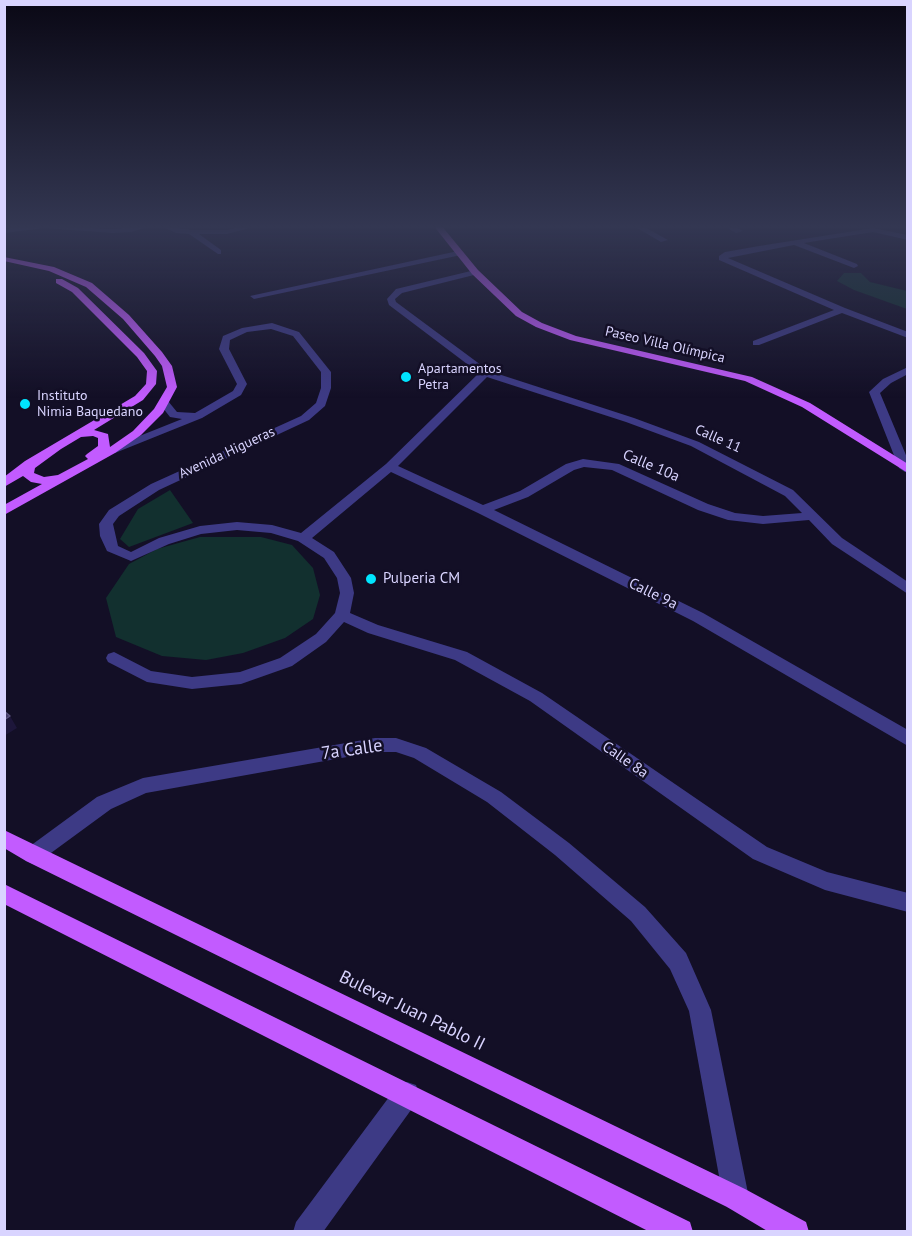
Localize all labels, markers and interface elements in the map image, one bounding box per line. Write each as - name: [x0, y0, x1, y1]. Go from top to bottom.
- street label: Paseo Villa Olímpica: [604, 323, 726, 367]
- place label: Apartamentos Petra: [418, 361, 502, 394]
- marker: Apartamentos Petra: [399, 370, 413, 384]
- place label: Instituto Nimia Baquedano: [37, 388, 143, 420]
- marker: Instituto Nimia Baquedano: [18, 397, 32, 411]
- street label: Calle 11: [692, 421, 744, 457]
- street label: Avenida Higueras: [176, 423, 278, 483]
- street label: Calle 10a: [620, 446, 682, 486]
- place label: Pulperia CM: [383, 570, 460, 588]
- marker: Pulperia CM: [364, 572, 378, 586]
- street label: Calle 9a: [626, 575, 680, 613]
- street label: 7a Calle: [320, 735, 384, 765]
- street label: Calle 8a: [599, 738, 651, 782]
- street label: Bulevar Juan Pablo II: [336, 966, 488, 1056]

